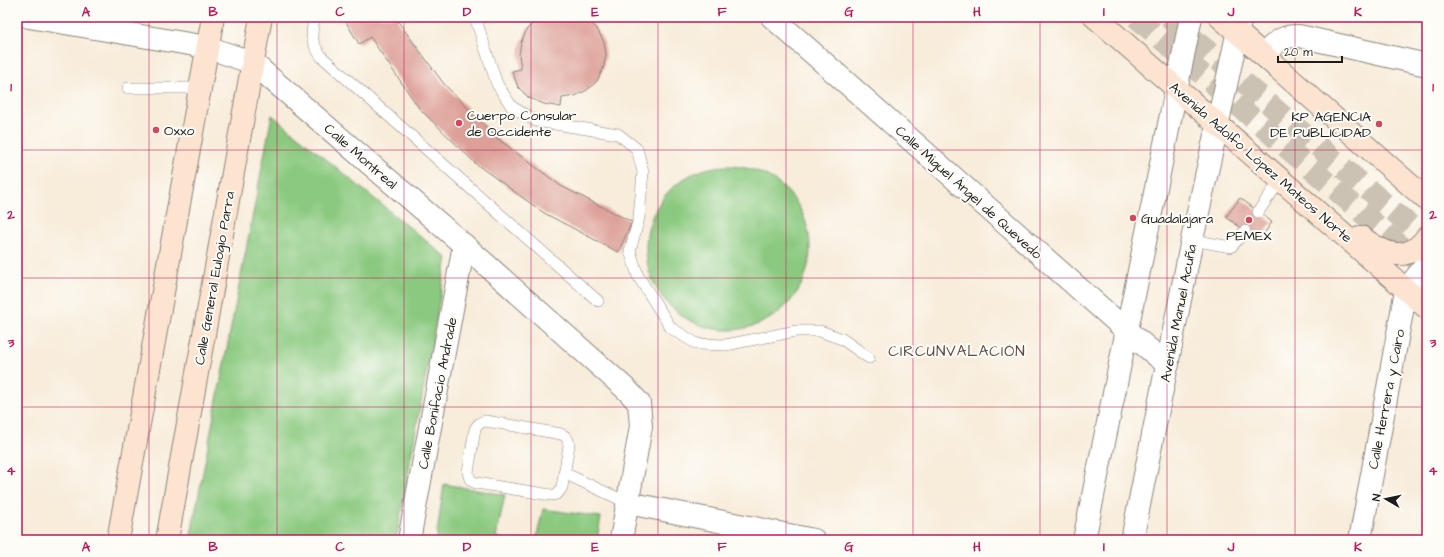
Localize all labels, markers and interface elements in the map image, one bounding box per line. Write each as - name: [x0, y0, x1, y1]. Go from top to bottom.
- text: A: [82, 3, 91, 21]
- text: B: [208, 3, 218, 21]
- text: C: [335, 3, 345, 21]
- text: D: [463, 3, 472, 21]
- text: E: [591, 3, 599, 21]
- text: F: [717, 3, 727, 21]
- text: G: [844, 3, 854, 21]
- text: H: [973, 3, 981, 21]
- text: I: [1103, 3, 1105, 21]
- text: J: [1227, 3, 1235, 21]
- text: K: [1354, 3, 1362, 21]
- scale bar: [1278, 38, 1342, 64]
- text: 20 m: [1284, 44, 1313, 61]
- text: 1: [10, 78, 12, 96]
- street label: Avenida Adolfo López Mateos Norte: [1165, 78, 1356, 248]
- text: 1: [1432, 78, 1434, 96]
- place label: Cuerpo Consular de Occidente: [467, 106, 577, 142]
- place label: KP AGENCIA DE PUBLICIDAD: [1270, 107, 1371, 143]
- marker: Cuerpo Consular de Occidente: [454, 118, 464, 128]
- street label: Calle Montreal: [319, 119, 401, 194]
- marker: KP AGENCIA DE PUBLICIDAD: [1374, 119, 1384, 129]
- place label: Oxxo: [164, 121, 195, 141]
- street label: Calle Miguel Ángel de Quevedo: [890, 121, 1046, 264]
- marker: Oxxo: [151, 125, 161, 135]
- street label: Calle General Eulogio Parra: [190, 190, 240, 367]
- text: 2: [6, 206, 15, 224]
- text: 2: [1428, 206, 1437, 224]
- place label: Guadalajara: [1141, 209, 1213, 229]
- marker: Guadalajara: [1128, 213, 1138, 223]
- marker: PEMEX: [1244, 215, 1254, 225]
- place label: PEMEX: [1226, 226, 1272, 246]
- street label: Avenida Manuel Acuña: [1156, 243, 1202, 384]
- street label: Calle Bonifacio Andrade: [413, 315, 463, 471]
- street label: Calle Herrera y Cairo: [1364, 327, 1410, 471]
- text: 3: [7, 334, 15, 352]
- text: 3: [1429, 334, 1437, 352]
- district label: CIRCUNVALACIÓN: [888, 341, 1026, 362]
- text: 4: [7, 462, 16, 480]
- text: 4: [1429, 462, 1438, 480]
- north arrow: [1366, 479, 1406, 519]
- text: N: [1369, 493, 1385, 502]
- text: A: [82, 538, 91, 556]
- text: B: [208, 538, 218, 556]
- text: C: [335, 538, 345, 556]
- text: D: [463, 538, 472, 556]
- text: E: [591, 538, 599, 556]
- text: F: [717, 538, 727, 556]
- text: G: [844, 538, 854, 556]
- text: H: [973, 538, 981, 556]
- text: I: [1103, 538, 1105, 556]
- text: J: [1227, 538, 1235, 556]
- text: K: [1354, 538, 1362, 556]

